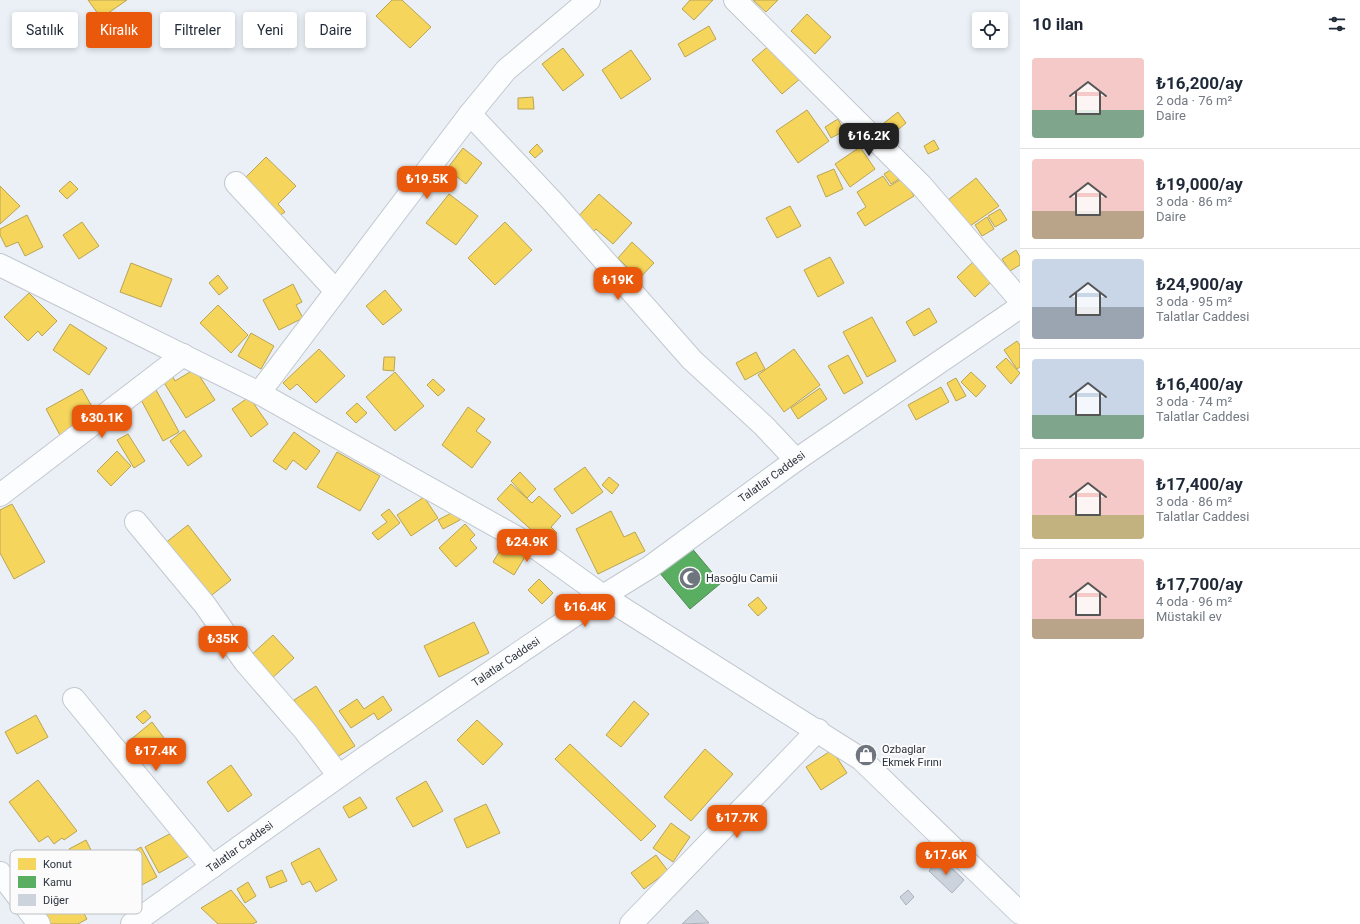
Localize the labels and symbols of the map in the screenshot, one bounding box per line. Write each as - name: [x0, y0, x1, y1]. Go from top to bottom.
- pin: ₺16.2K: [836, 123, 902, 157]
- pin: ₺19.5K: [394, 166, 460, 200]
- pin: ₺19K: [594, 267, 642, 301]
- pin: ₺30.1K: [69, 405, 135, 439]
- street label: Talatlar Caddesi: [736, 449, 808, 505]
- pin: ₺24.9K: [494, 529, 560, 563]
- mosque icon: Hasoğlu Camii: [677, 565, 703, 591]
- place label: Hasoğlu Camii: [706, 572, 778, 585]
- pin: ₺16.4K: [552, 594, 618, 628]
- pin: ₺35K: [199, 626, 247, 660]
- street label: Talatlar Caddesi: [470, 635, 542, 689]
- pin: ₺17.4K: [123, 738, 189, 772]
- shop icon: Ozbaglar Ekmek Fırını: [853, 742, 879, 768]
- place label: Ozbaglar Ekmek Fırını: [882, 743, 942, 769]
- pin: ₺17.7K: [704, 805, 770, 839]
- street label: Talatlar Caddesi: [204, 819, 276, 875]
- pin: ₺17.6K: [913, 842, 979, 876]
- legend: [10, 850, 142, 914]
- text: Konut: [43, 858, 72, 871]
- text: Kamu: [43, 876, 72, 889]
- text: Diğer: [43, 894, 69, 907]

